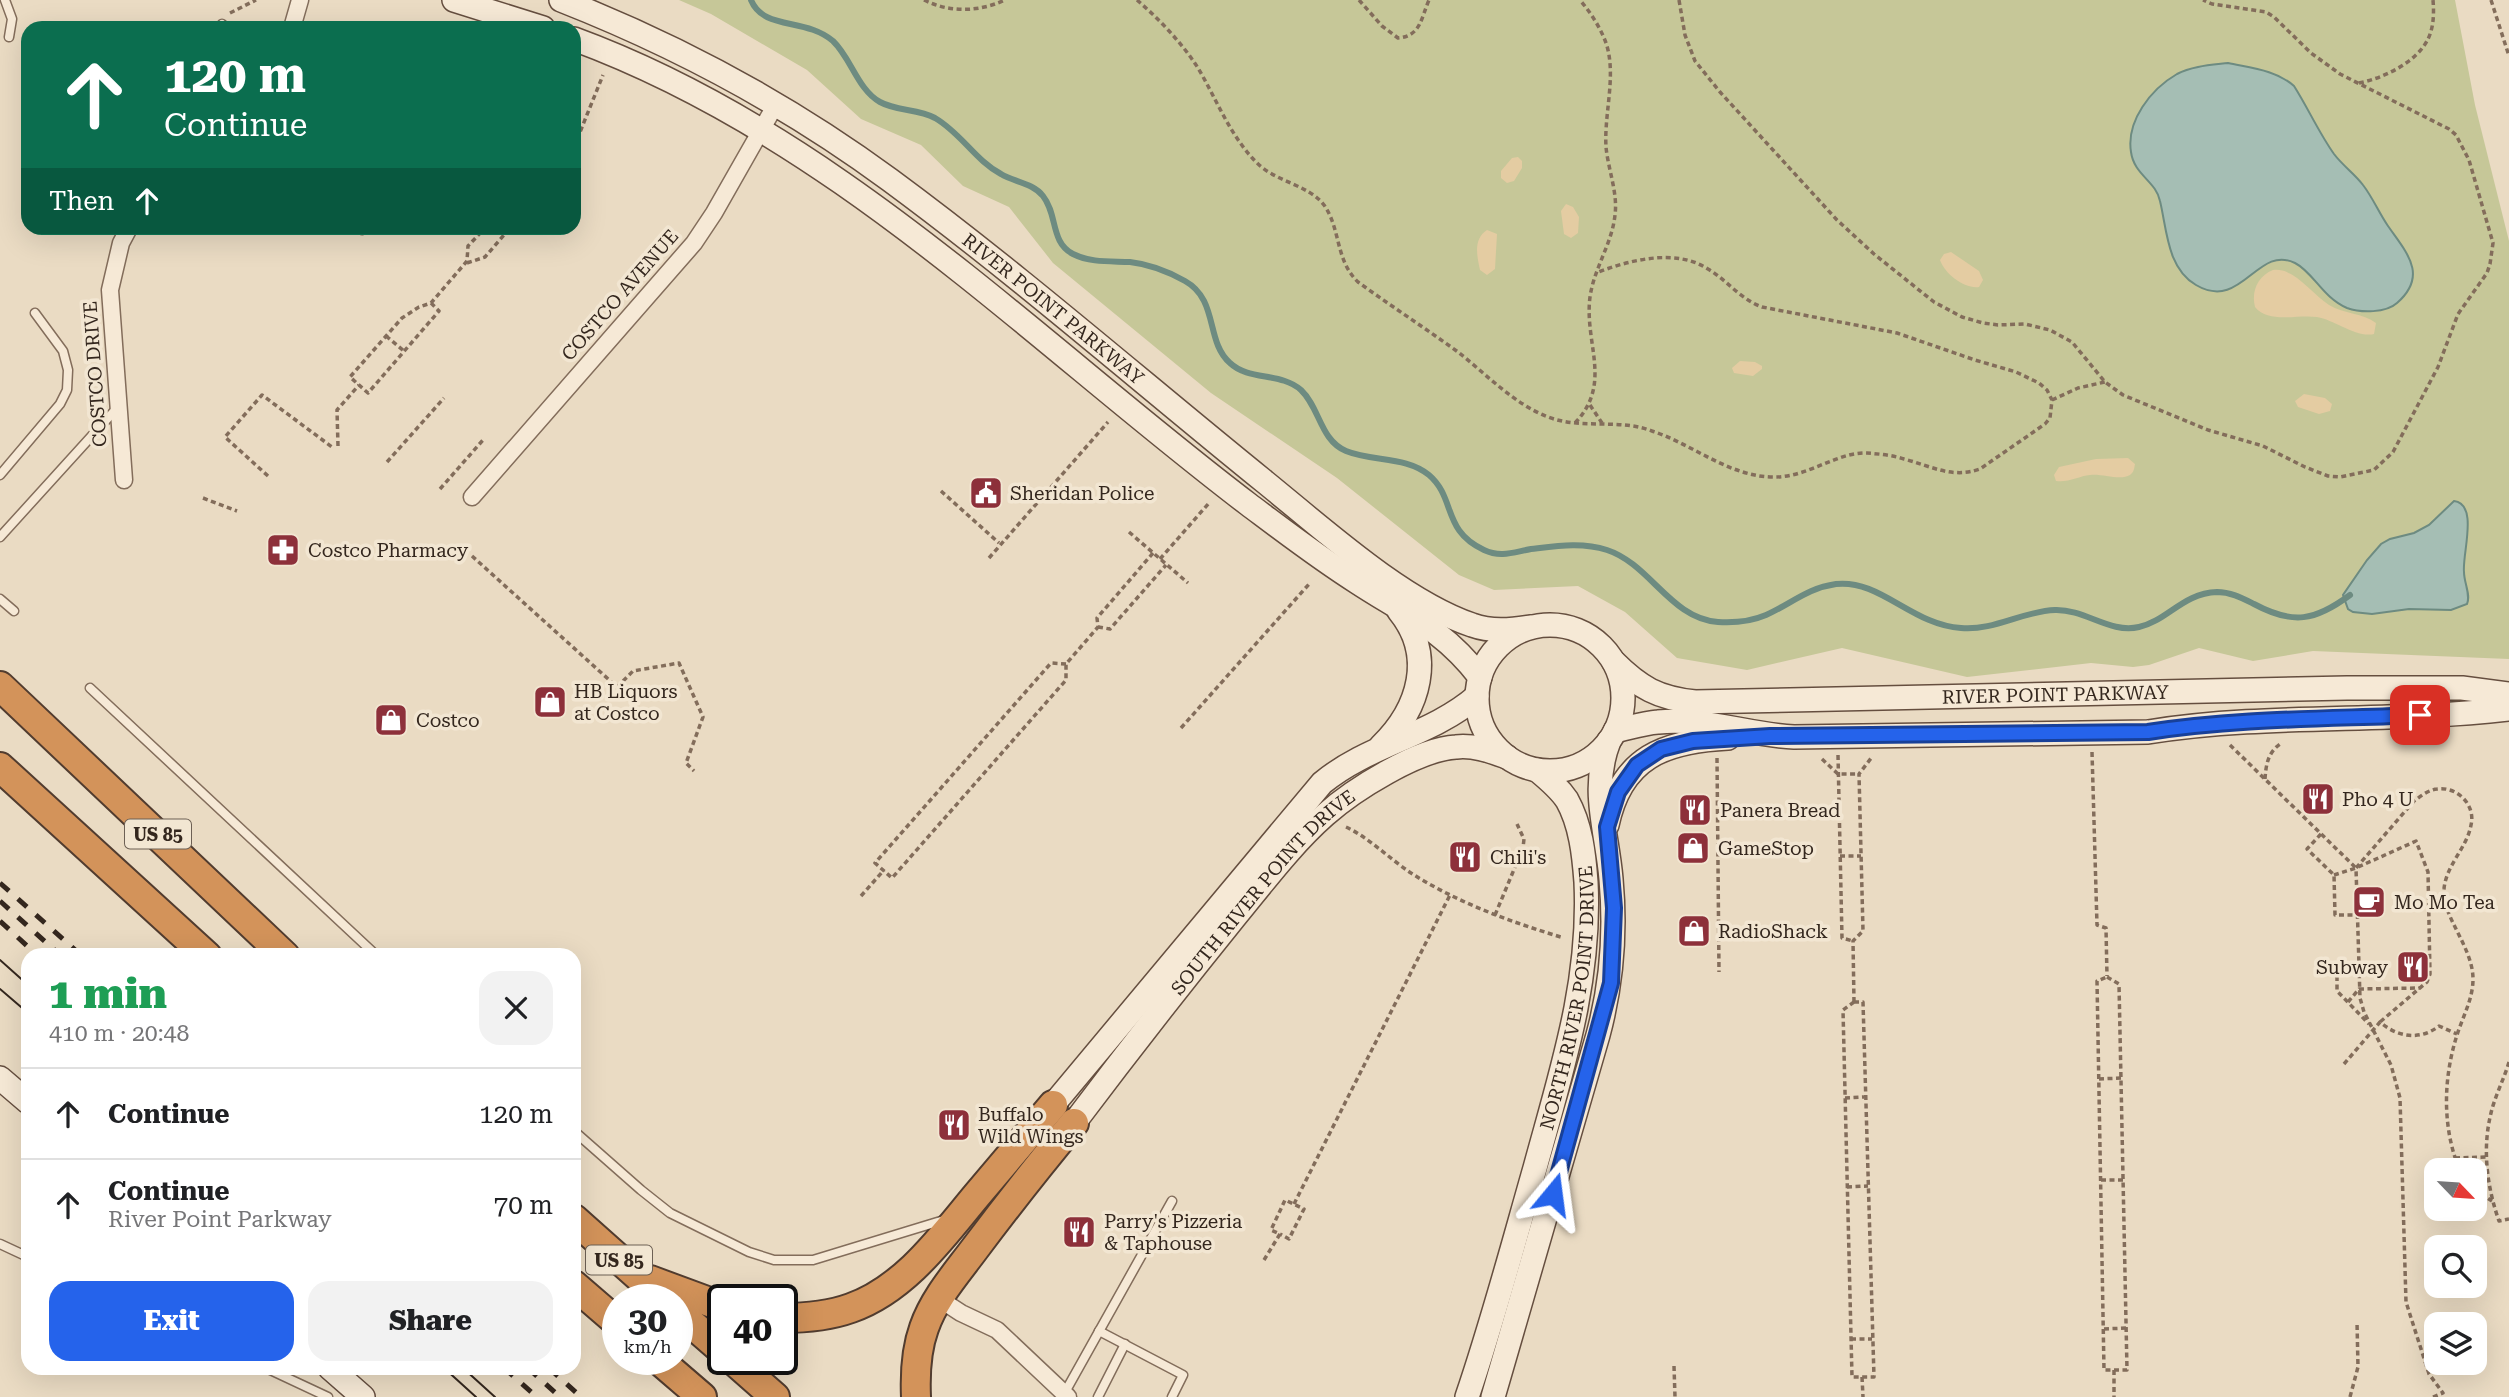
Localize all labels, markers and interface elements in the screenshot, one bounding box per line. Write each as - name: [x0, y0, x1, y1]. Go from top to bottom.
- text: 120 m: [164, 47, 306, 104]
- icon: ahead: [49, 49, 140, 140]
- text: Continue: [164, 106, 307, 144]
- icon: ahead: [128, 182, 166, 220]
- text: Then: [49, 186, 114, 216]
- street label: COSTCO AVENUE: [557, 225, 683, 365]
- street label: RIVER POINT PARKWAY: [958, 228, 1149, 389]
- street label: COSTCO DRIVE: [78, 300, 112, 448]
- public building icon: Sheridan Police: [967, 474, 1005, 512]
- place label: Sheridan Police: [1010, 482, 1154, 505]
- pharmacy icon: Costco Pharmacy: [264, 531, 302, 569]
- place label: Costco Pharmacy: [308, 539, 469, 562]
- place label: HB Liquors at Costco: [574, 680, 678, 725]
- street label: RIVER POINT PARKWAY: [1942, 680, 2169, 708]
- shop icon: HB Liquors at Costco: [531, 683, 569, 721]
- pin: [2390, 685, 2450, 745]
- icon: arrive: [2401, 696, 2439, 734]
- shop icon: Costco: [372, 701, 410, 739]
- place label: Costco: [416, 709, 480, 732]
- restaurant icon: Pho 4 U: [2299, 780, 2337, 818]
- street label: SOUTH RIVER POINT DRIVE: [1166, 784, 1359, 999]
- place label: Pho 4 U: [2342, 788, 2414, 811]
- restaurant icon: Panera Bread: [1676, 791, 1714, 829]
- place label: Panera Bread: [1720, 799, 1840, 822]
- road number: US 85: [125, 820, 191, 848]
- shop icon: GameStop: [1674, 829, 1712, 867]
- place label: GameStop: [1718, 837, 1814, 860]
- restaurant icon: Chili's: [1446, 838, 1484, 876]
- place label: Chili's: [1490, 846, 1546, 869]
- street label: NORTH RIVER POINT DRIVE: [1535, 865, 1598, 1132]
- cafe icon: Mo Mo Tea: [2350, 883, 2388, 921]
- place label: Mo Mo Tea: [2394, 891, 2496, 914]
- shop icon: RadioShack: [1675, 912, 1713, 950]
- place label: RadioShack: [1718, 920, 1828, 943]
- restaurant icon: Subway: [2394, 948, 2432, 986]
- place label: Subway: [2316, 956, 2389, 979]
- text: 1 min: [49, 969, 167, 1018]
- button: close: [479, 971, 553, 1045]
- text: 410 m · 20:48: [49, 1020, 189, 1047]
- icon: ahead: [49, 1095, 87, 1133]
- text: Continue: [108, 1099, 230, 1129]
- text: 120 m: [479, 1099, 553, 1129]
- place label: Buffalo Wild Wings: [978, 1103, 1083, 1148]
- restaurant icon: Buffalo Wild Wings: [935, 1106, 973, 1144]
- position arrow: [1516, 1157, 1590, 1231]
- north arrow: [2424, 1158, 2487, 1222]
- map controls: [2424, 1158, 2487, 1375]
- text: Continue: [108, 1176, 230, 1206]
- icon: ahead: [49, 1186, 87, 1224]
- text: 70 m: [494, 1190, 553, 1220]
- text: River Point Parkway: [108, 1206, 332, 1233]
- place label: Parry's Pizzeria & Taphouse: [1104, 1210, 1243, 1255]
- restaurant icon: Parry's Pizzeria & Taphouse: [1060, 1213, 1098, 1251]
- button: search: [2424, 1235, 2487, 1298]
- road number: US 85: [586, 1246, 652, 1274]
- button: Exit: [49, 1281, 294, 1361]
- button: Share: [308, 1281, 553, 1361]
- speed limit sign: 40: [707, 1284, 798, 1375]
- text: 30: [628, 1300, 667, 1341]
- button: layers: [2424, 1312, 2487, 1375]
- text: km/h: [623, 1336, 672, 1357]

